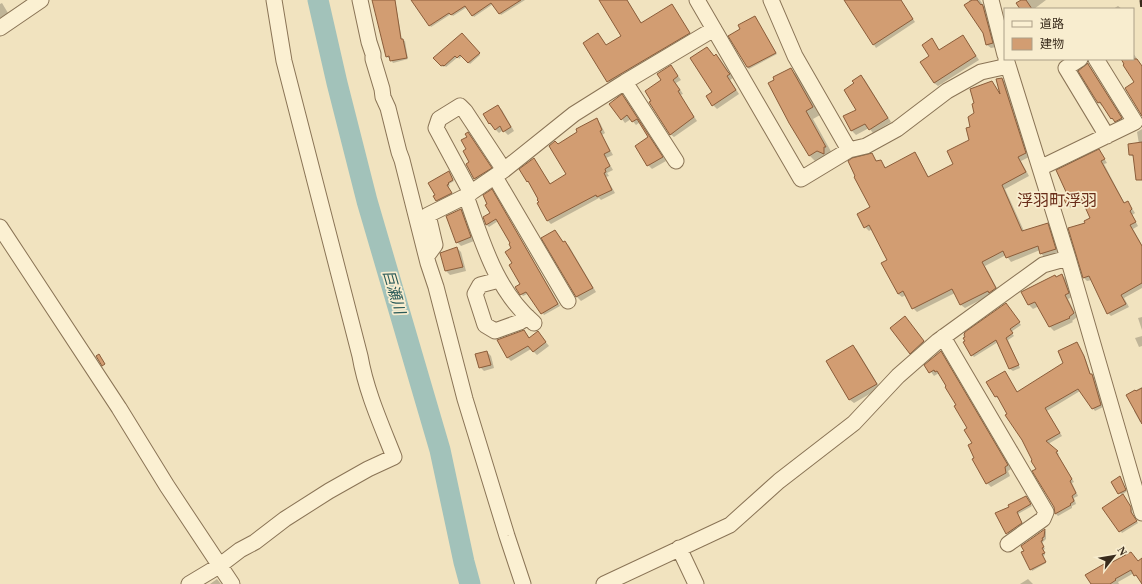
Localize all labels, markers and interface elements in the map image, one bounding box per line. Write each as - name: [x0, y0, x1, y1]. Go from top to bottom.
- legend: [1004, 8, 1134, 60]
- text: 道路: [1040, 17, 1064, 31]
- text: 建物: [1040, 37, 1064, 51]
- district label: 浮羽町浮羽: [1017, 192, 1097, 209]
- water label: 巨瀬川: [380, 268, 408, 318]
- north arrow: [1094, 536, 1134, 576]
- text: N: [1115, 544, 1130, 557]

